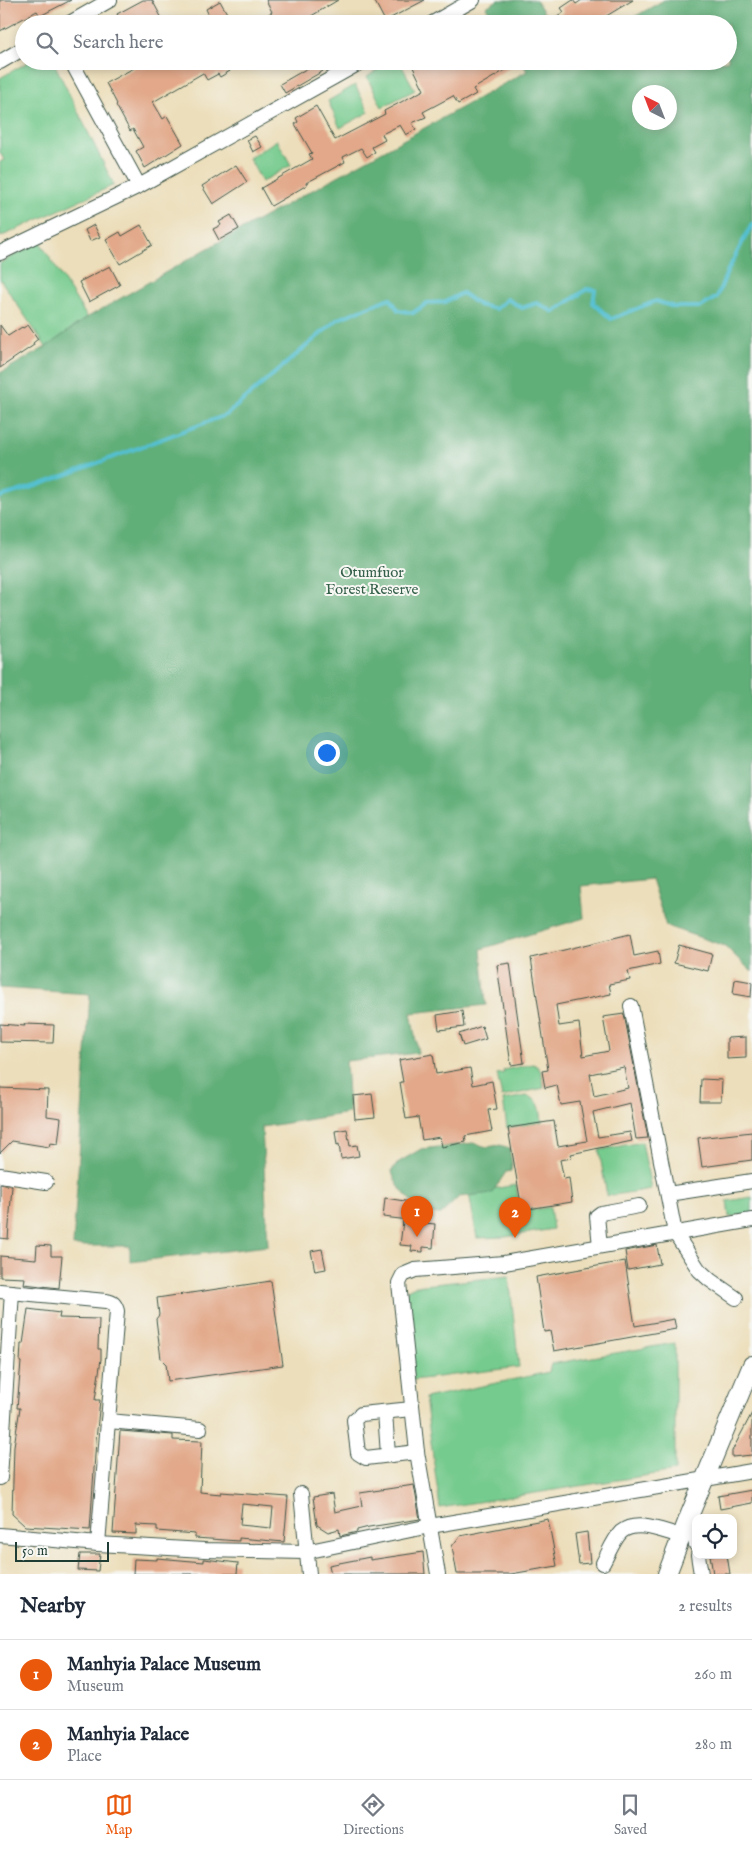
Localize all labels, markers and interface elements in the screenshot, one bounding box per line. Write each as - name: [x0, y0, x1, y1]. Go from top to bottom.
- search box: [15, 15, 737, 70]
- icon: search: [33, 29, 61, 57]
- text: Search here: [73, 31, 164, 55]
- north arrow: [632, 85, 677, 130]
- park label: Otumfuor Forest Reserve: [326, 563, 419, 599]
- your location: [314, 740, 340, 766]
- pin: 1: [401, 1196, 433, 1237]
- pin: 2: [499, 1197, 531, 1238]
- map controls: [692, 1514, 737, 1559]
- button: locate: [692, 1514, 737, 1559]
- scale bar: [15, 1539, 109, 1562]
- text: 50 m: [22, 1542, 48, 1560]
- text: Nearby: [20, 1593, 85, 1620]
- text: 2 results: [678, 1597, 732, 1617]
- text: Manhyia Palace Museum: [67, 1653, 261, 1677]
- text: 1: [33, 1665, 39, 1685]
- text: 260 m: [694, 1665, 732, 1685]
- text: Museum: [67, 1677, 124, 1697]
- text: Manhyia Palace: [67, 1723, 189, 1747]
- text: 2: [32, 1735, 40, 1755]
- text: 280 m: [695, 1735, 732, 1755]
- text: Place: [67, 1747, 102, 1767]
- tab: Map: [105, 1791, 133, 1839]
- tab: Directions: [343, 1791, 404, 1839]
- tab: Saved: [614, 1791, 647, 1839]

